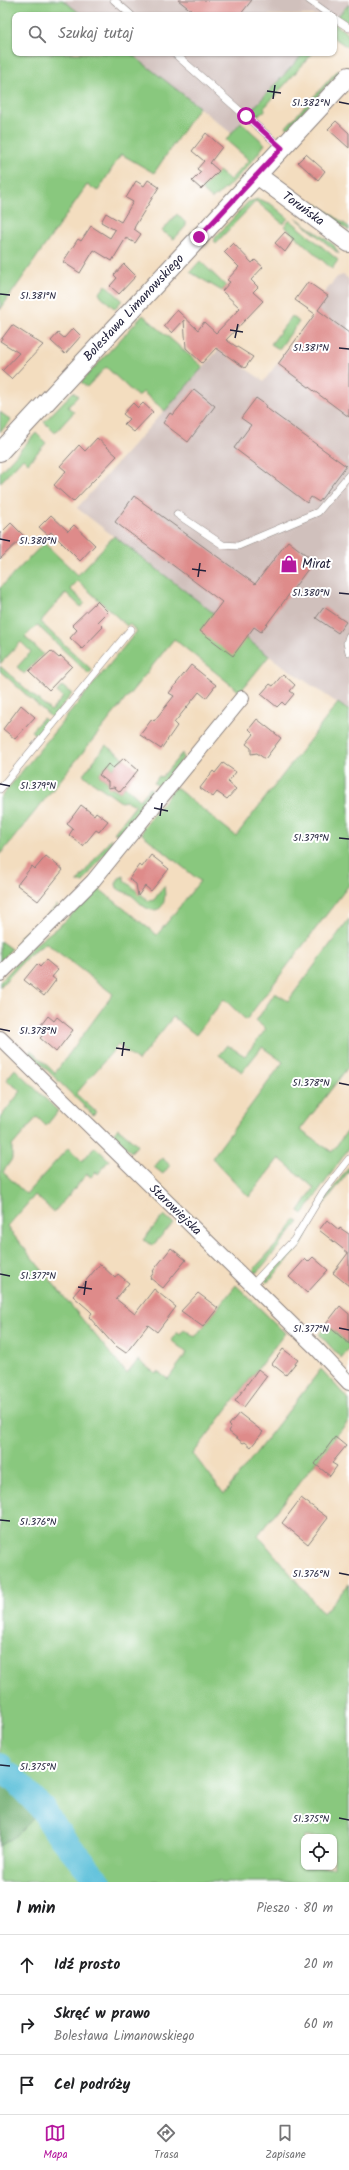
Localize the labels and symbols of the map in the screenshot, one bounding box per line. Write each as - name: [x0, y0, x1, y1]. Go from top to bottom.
- text: 51.382°N: [292, 95, 331, 111]
- route start: [237, 107, 255, 125]
- street label: Toruńska: [277, 186, 329, 232]
- route end: [190, 228, 208, 246]
- street label: Bolesława Limanowskiego: [78, 249, 190, 367]
- text: 51.381°N: [20, 288, 56, 304]
- text: 51.381°N: [293, 340, 329, 356]
- text: 51.380°N: [19, 533, 57, 549]
- shop icon: Mirat: [279, 554, 299, 574]
- place label: Mirat: [302, 554, 332, 575]
- text: 51.380°N: [292, 585, 330, 601]
- text: 51.379°N: [20, 778, 56, 794]
- text: 51.379°N: [293, 830, 329, 846]
- text: 51.378°N: [19, 1023, 57, 1039]
- text: 51.378°N: [292, 1075, 330, 1091]
- street label: Starowiejska: [144, 1179, 206, 1241]
- text: 51.377°N: [20, 1268, 56, 1284]
- text: 51.377°N: [293, 1321, 329, 1337]
- text: 51.376°N: [20, 1514, 57, 1530]
- text: 51.376°N: [293, 1566, 330, 1582]
- text: 51.375°N: [20, 1759, 57, 1775]
- text: 51.375°N: [293, 1811, 330, 1827]

